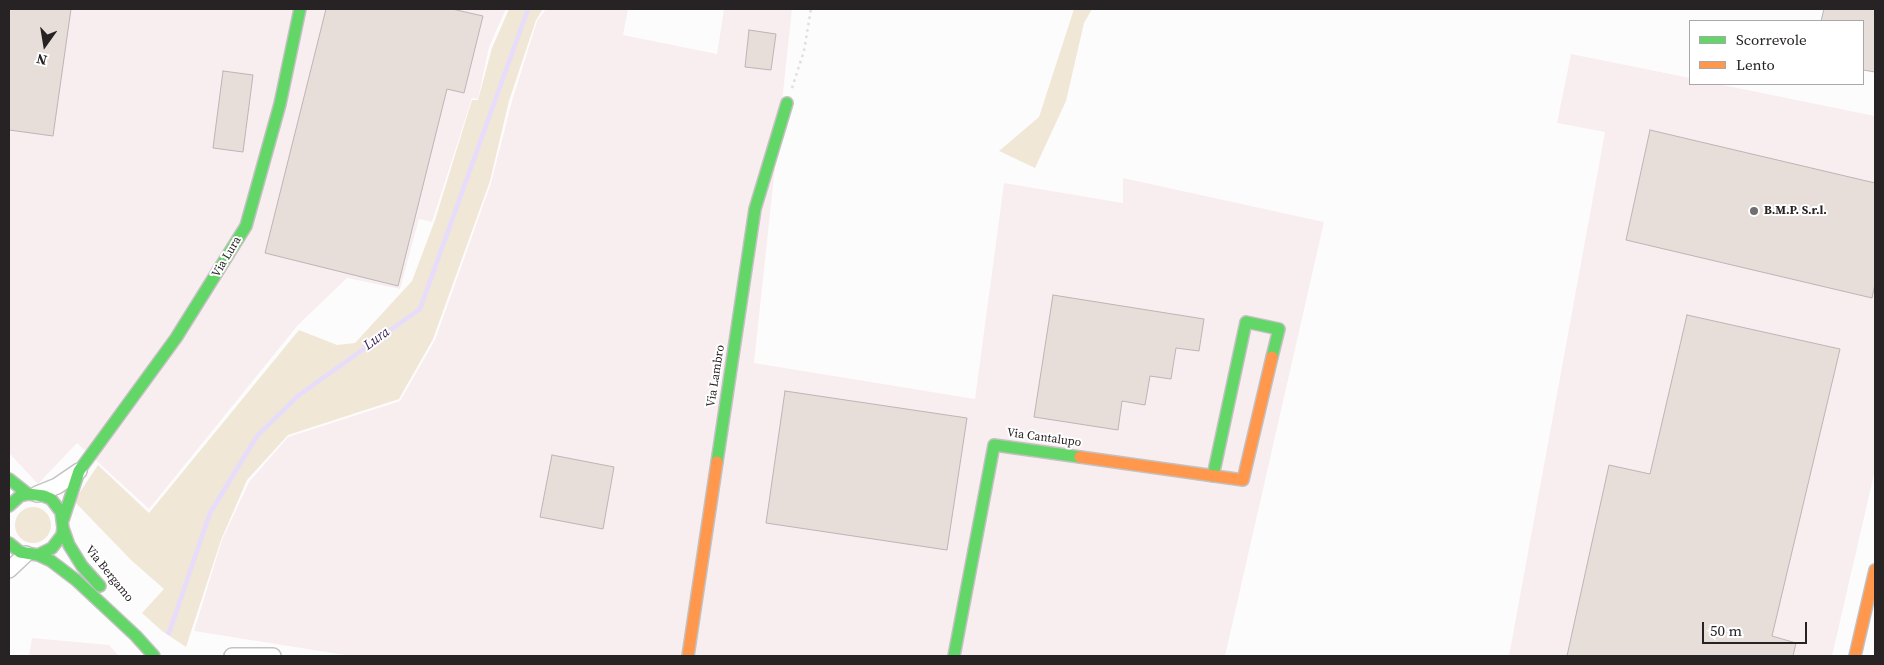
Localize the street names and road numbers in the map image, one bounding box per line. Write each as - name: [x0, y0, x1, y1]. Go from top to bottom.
- street label: Via Lura: [209, 234, 245, 280]
- street label: Via Lambro: [704, 344, 728, 408]
- street label: Via Cantalupo: [1006, 426, 1082, 450]
- street label: Via Bergamo: [82, 543, 136, 605]

